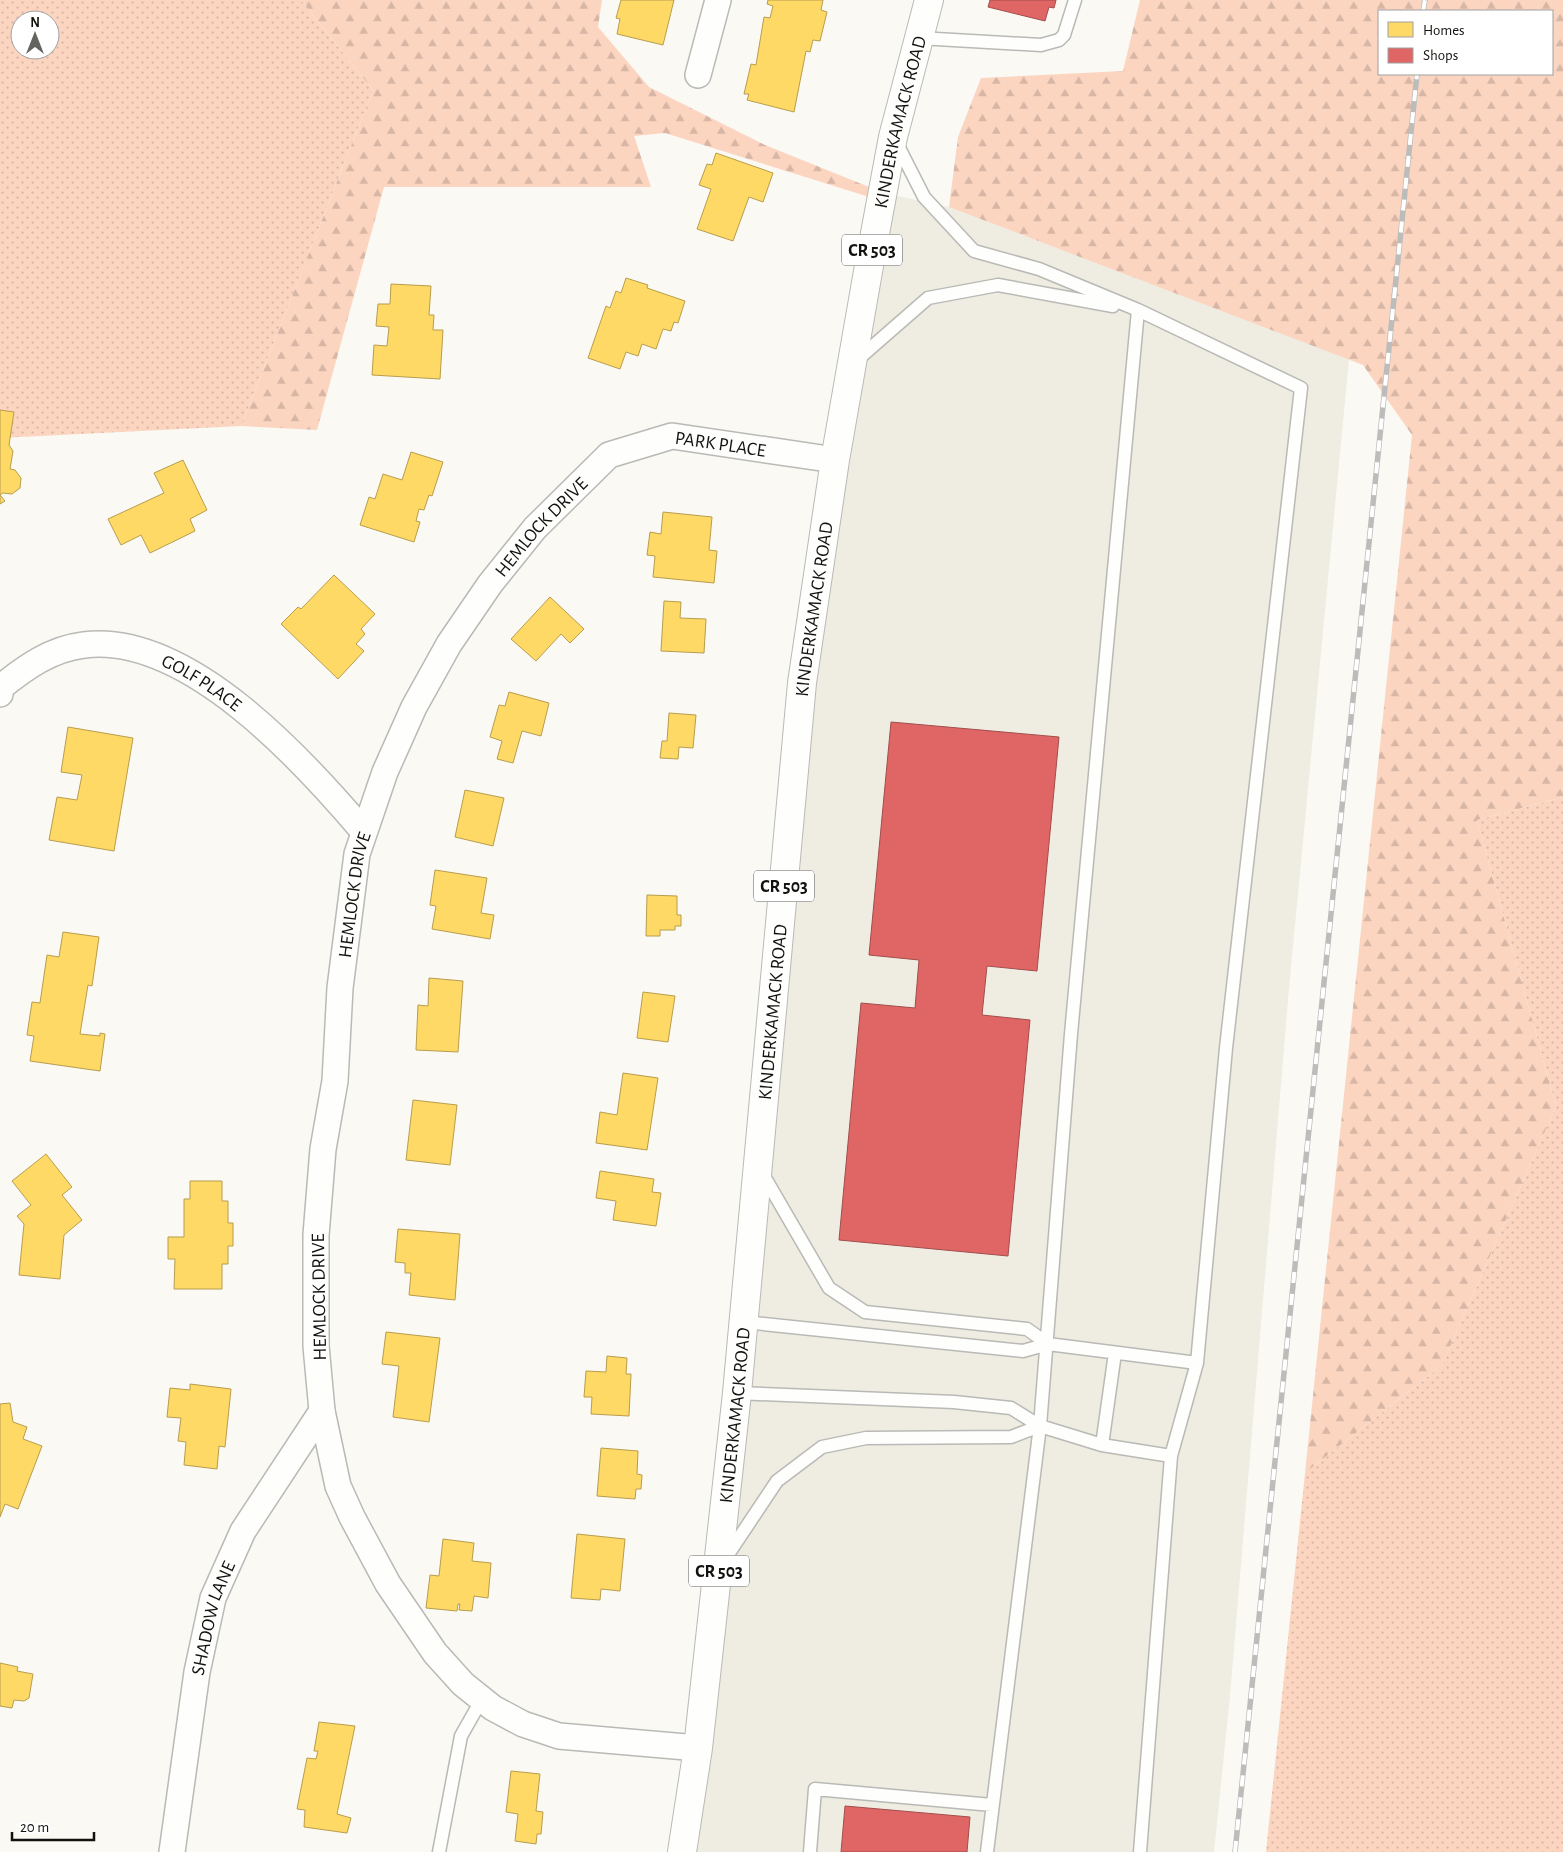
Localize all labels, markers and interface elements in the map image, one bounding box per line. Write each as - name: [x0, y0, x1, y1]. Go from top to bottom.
- north arrow: [10, 10, 60, 60]
- legend: [1378, 10, 1553, 75]
- text: N: [30, 16, 40, 30]
- text: Homes: [1423, 23, 1465, 38]
- street label: KINDERKAMACK ROAD: [872, 34, 930, 210]
- text: Shops: [1423, 48, 1458, 63]
- road number: CR 503: [842, 234, 902, 266]
- street label: PARK PLACE: [674, 429, 767, 461]
- street label: HEMLOCK DRIVE: [492, 474, 592, 581]
- street label: KINDERKAMACK ROAD: [793, 521, 837, 697]
- street label: GOLF PLACE: [159, 652, 245, 715]
- street label: HEMLOCK DRIVE: [336, 830, 375, 959]
- road number: CR 503: [754, 870, 814, 901]
- street label: KINDERKAMACK ROAD: [756, 923, 791, 1101]
- street label: HEMLOCK DRIVE: [309, 1233, 330, 1361]
- street label: KINDERKAMACK ROAD: [717, 1327, 754, 1504]
- road number: CR 503: [689, 1555, 749, 1586]
- street label: SHADOW LANE: [189, 1559, 239, 1677]
- scale bar: [12, 1810, 95, 1842]
- text: 20 m: [20, 1820, 49, 1835]

